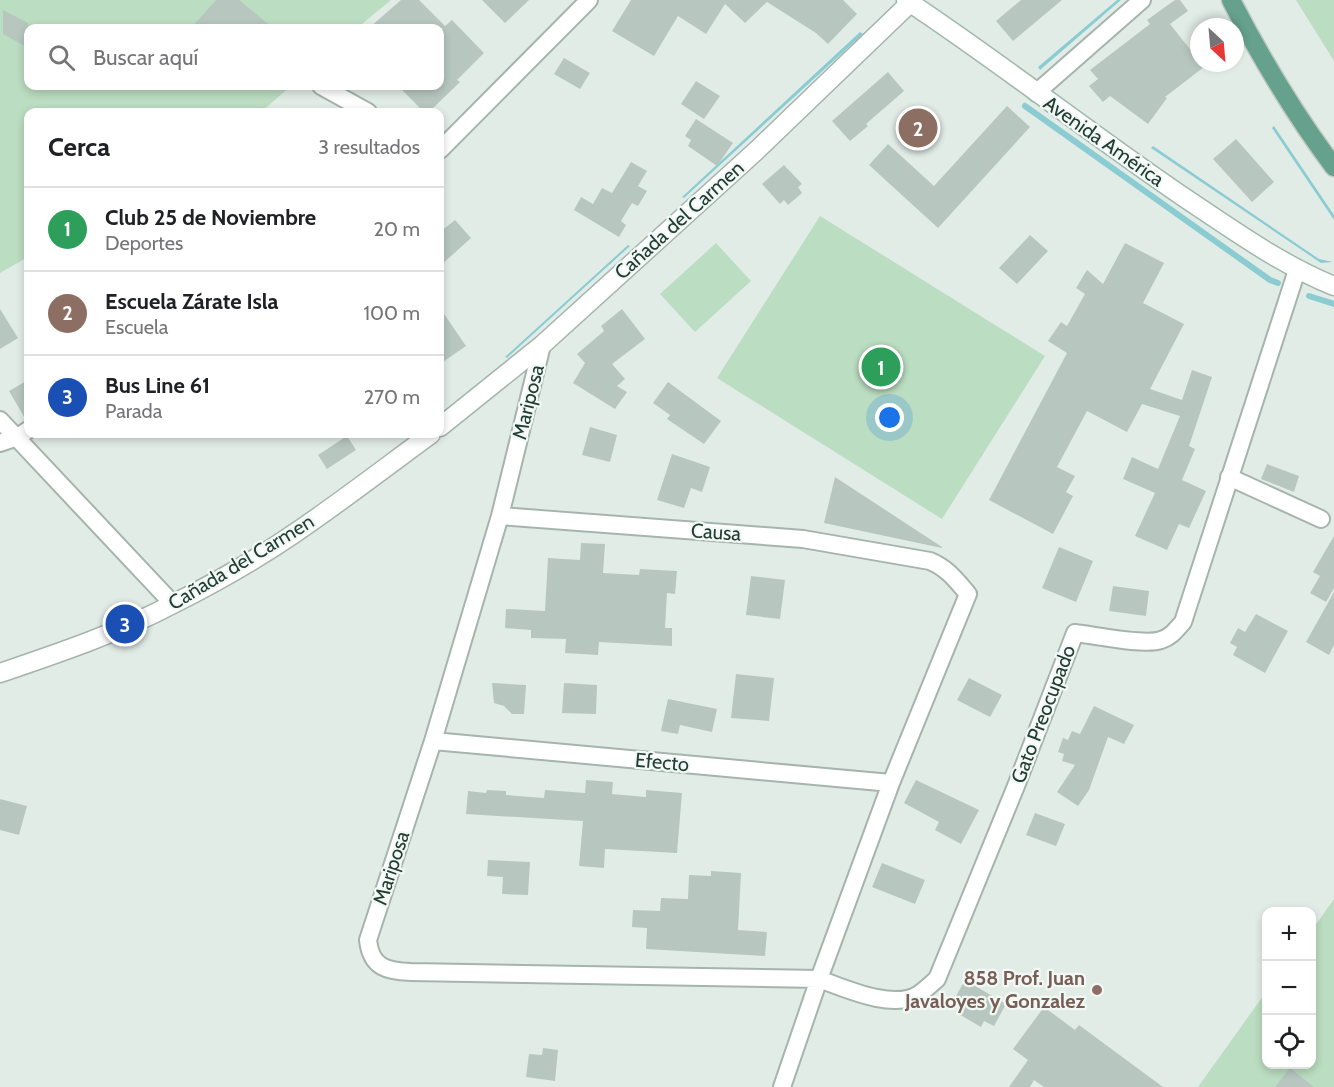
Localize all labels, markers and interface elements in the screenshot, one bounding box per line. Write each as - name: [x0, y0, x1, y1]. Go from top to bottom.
- north arrow: [1190, 18, 1244, 72]
- search box: [24, 24, 444, 90]
- icon: search: [45, 41, 78, 74]
- text: Buscar aquí: [93, 44, 198, 71]
- street label: Avenida América: [1039, 91, 1169, 192]
- pin: 2: [898, 106, 938, 150]
- text: Cerca: [48, 131, 110, 163]
- text: 3 resultados: [318, 135, 420, 159]
- street label: Cañada del Carmen: [609, 156, 749, 284]
- text: Club 25 de Noviembre: [105, 204, 316, 231]
- text: 1: [64, 217, 71, 241]
- text: 20 m: [374, 217, 420, 241]
- text: Deportes: [105, 231, 183, 255]
- text: Escuela Zárate Isla: [105, 288, 279, 315]
- text: 2: [62, 301, 73, 325]
- text: 100 m: [364, 301, 420, 325]
- text: Escuela: [105, 315, 168, 339]
- pin: 1: [862, 344, 900, 389]
- street label: Mariposa: [507, 362, 549, 442]
- text: Bus Line 61: [105, 372, 210, 399]
- text: 3: [62, 385, 73, 409]
- text: 270 m: [364, 385, 420, 409]
- text: Parada: [105, 399, 162, 423]
- your location: [875, 403, 904, 432]
- street label: Cañada del Carmen: [164, 509, 318, 615]
- street label: Causa: [690, 518, 742, 546]
- pin: 3: [106, 602, 144, 646]
- street label: Gato Preocupado: [1006, 642, 1080, 786]
- street label: Efecto: [634, 748, 690, 776]
- street label: Mariposa: [368, 828, 414, 908]
- map controls: [1262, 907, 1316, 1069]
- button: +: [1262, 907, 1316, 961]
- button: −: [1262, 961, 1316, 1015]
- place label: 858 Prof. Juan Javaloyes y Gonzalez: [904, 966, 1086, 1013]
- marker: 858 Prof. Juan Javaloyes y Gonzalez: [1090, 983, 1104, 997]
- button: locate: [1262, 1015, 1316, 1069]

